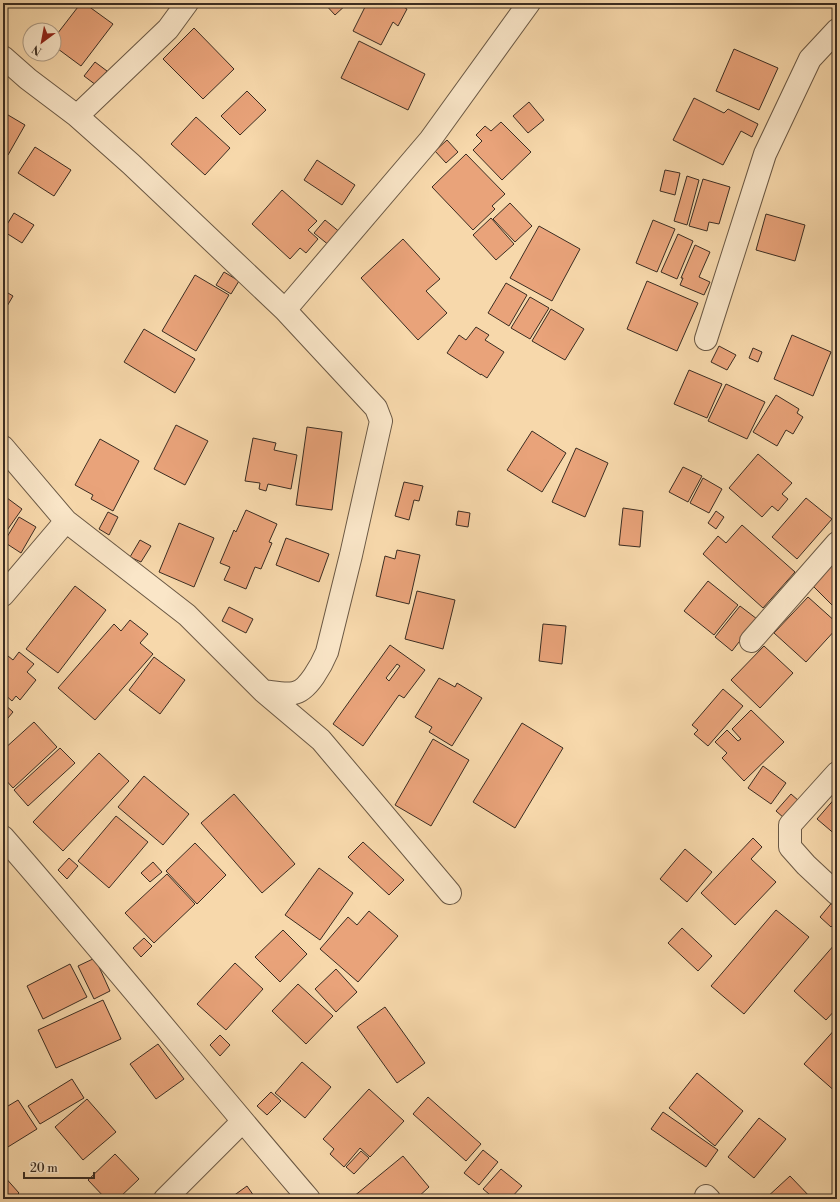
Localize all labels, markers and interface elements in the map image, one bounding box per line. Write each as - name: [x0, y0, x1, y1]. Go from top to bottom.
- north arrow: [22, 22, 62, 62]
- text: N: [30, 41, 45, 58]
- scale bar: [24, 1154, 94, 1180]
- text: 20 m: [30, 1161, 58, 1176]

